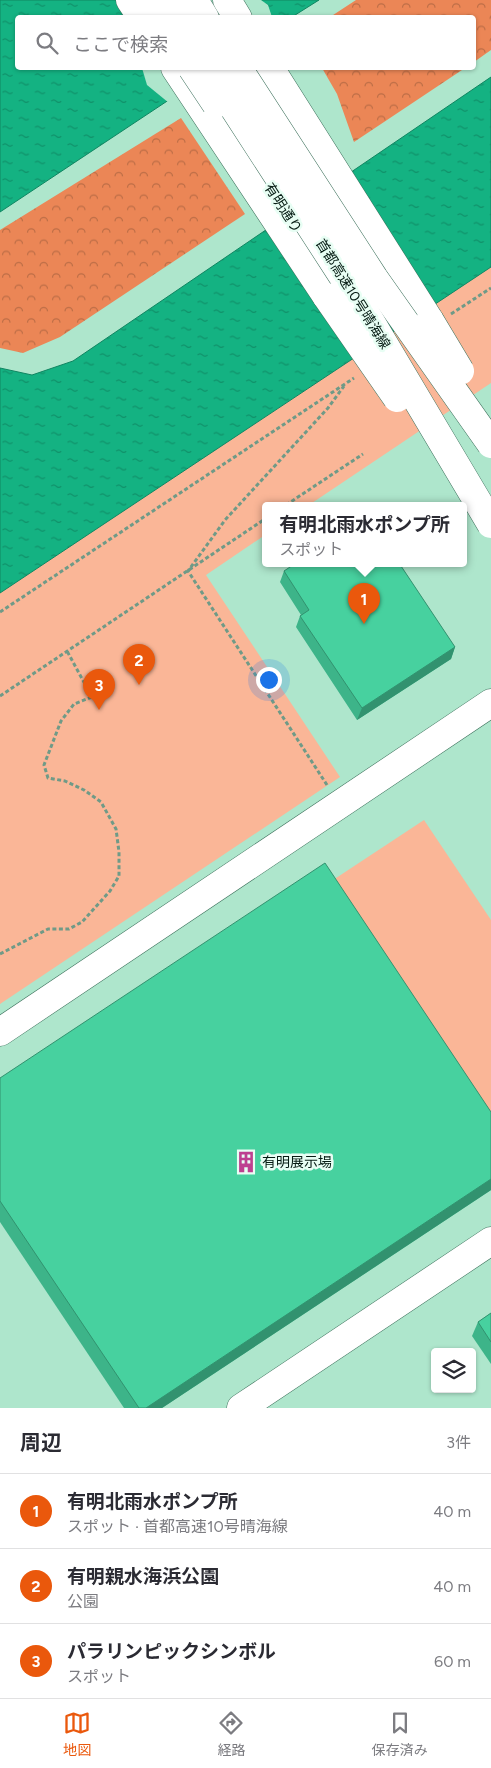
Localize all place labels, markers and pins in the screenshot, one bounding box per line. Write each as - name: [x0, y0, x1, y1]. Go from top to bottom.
- pin: 1: [348, 583, 380, 624]
- pin: 2: [123, 644, 155, 685]
- pin: 3: [83, 669, 115, 710]
- building icon: 有明展示場: [233, 1149, 259, 1175]
- place label: 有明展示場: [262, 1154, 332, 1171]

